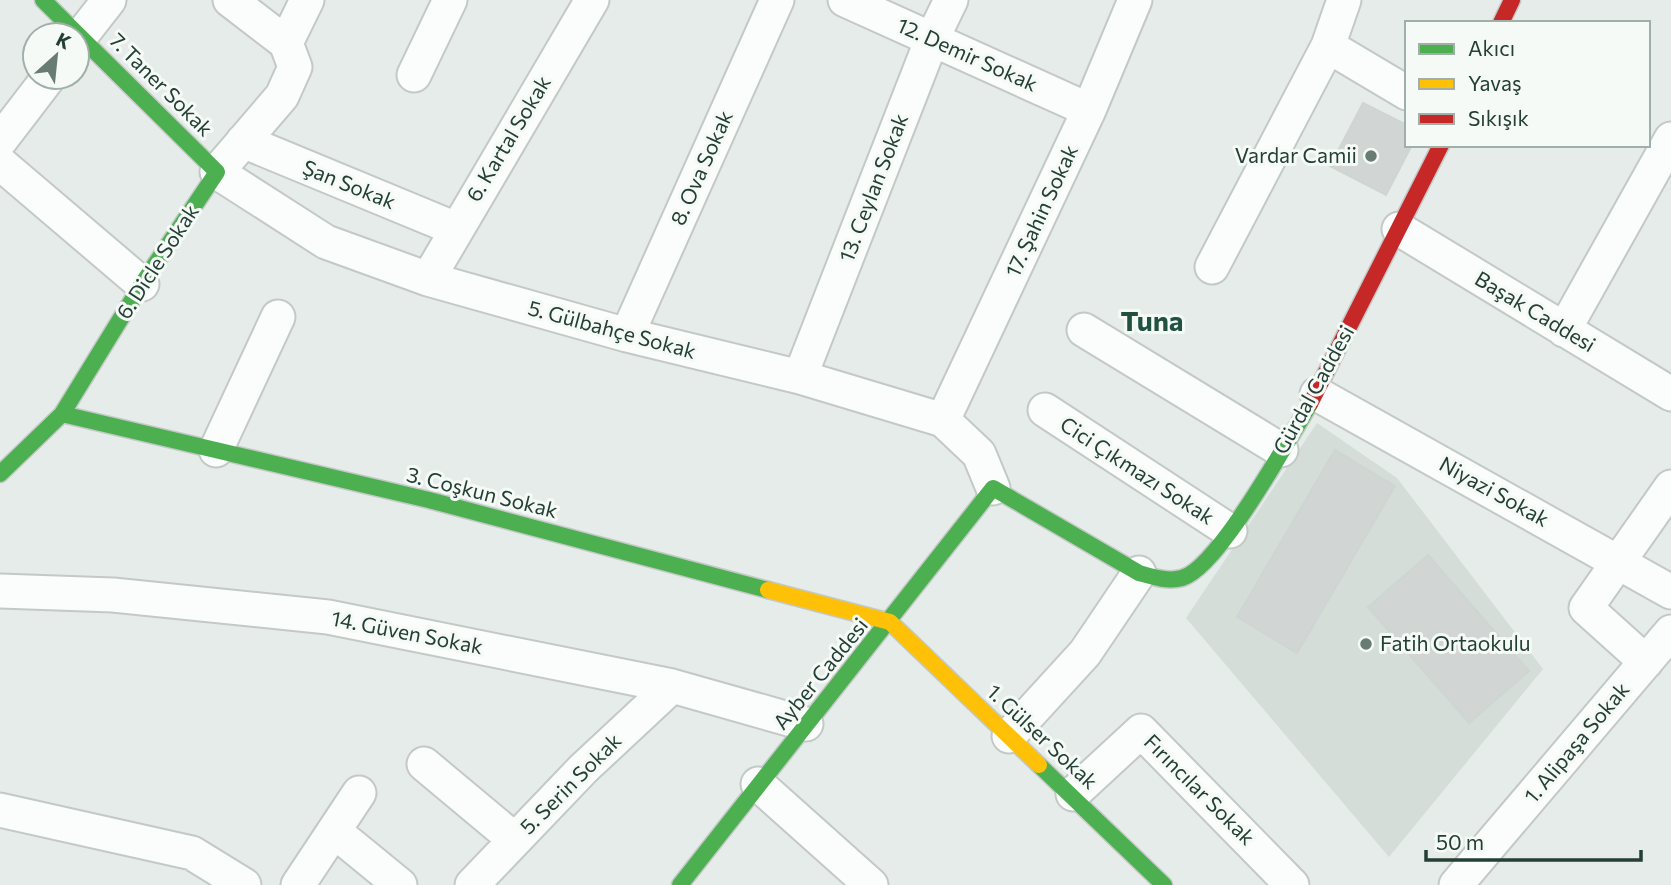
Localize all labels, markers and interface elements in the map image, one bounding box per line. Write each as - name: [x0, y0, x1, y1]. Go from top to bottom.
- street label: 12. Demir Sokak: [894, 12, 1042, 96]
- north arrow: [21, 21, 91, 91]
- legend: [1405, 21, 1650, 147]
- text: K: [53, 27, 75, 54]
- street label: 7. Taner Sokak: [105, 27, 219, 141]
- text: Akıcı: [1468, 35, 1515, 60]
- text: Yavaş: [1468, 70, 1521, 95]
- street label: 6. Kartal Sokak: [460, 71, 555, 206]
- text: Sıkışık: [1468, 105, 1529, 130]
- street label: 8. Ova Sokak: [664, 106, 737, 229]
- street label: 13. Ceylan Sokak: [833, 110, 912, 265]
- street label: 17. Şahin Sokak: [999, 140, 1082, 280]
- place label: Vardar Camii: [1235, 142, 1357, 167]
- marker: Vardar Camii: [1363, 148, 1379, 164]
- street label: Şan Sokak: [299, 154, 400, 214]
- street label: 6. Dicle Sokak: [110, 199, 203, 323]
- street label: Başak Caddesi: [1471, 265, 1601, 356]
- street label: 5. Gülbahçe Sokak: [526, 294, 699, 363]
- district label: Tuna: [1120, 303, 1184, 337]
- street label: Gürdal Caddesi: [1267, 321, 1358, 458]
- street label: Cici Çıkmazı Sokak: [1056, 411, 1219, 529]
- street label: Niyazi Sokak: [1436, 450, 1554, 531]
- street label: 3. Coşkun Sokak: [404, 461, 560, 522]
- street label: 14. Güven Sokak: [329, 605, 485, 658]
- street label: Ayber Caddesi: [767, 612, 872, 734]
- place label: Fatih Ortaokulu: [1380, 630, 1531, 655]
- marker: Fatih Ortaokulu: [1358, 636, 1374, 652]
- street label: 1. Alipaşa Sokak: [1518, 677, 1634, 807]
- street label: 1. Gülser Sokak: [983, 678, 1104, 793]
- street label: 5. Serin Sokak: [514, 727, 626, 839]
- street label: Fırıncılar Sokak: [1140, 728, 1261, 849]
- scale bar: [1426, 818, 1641, 862]
- text: 50 m: [1436, 829, 1484, 854]

